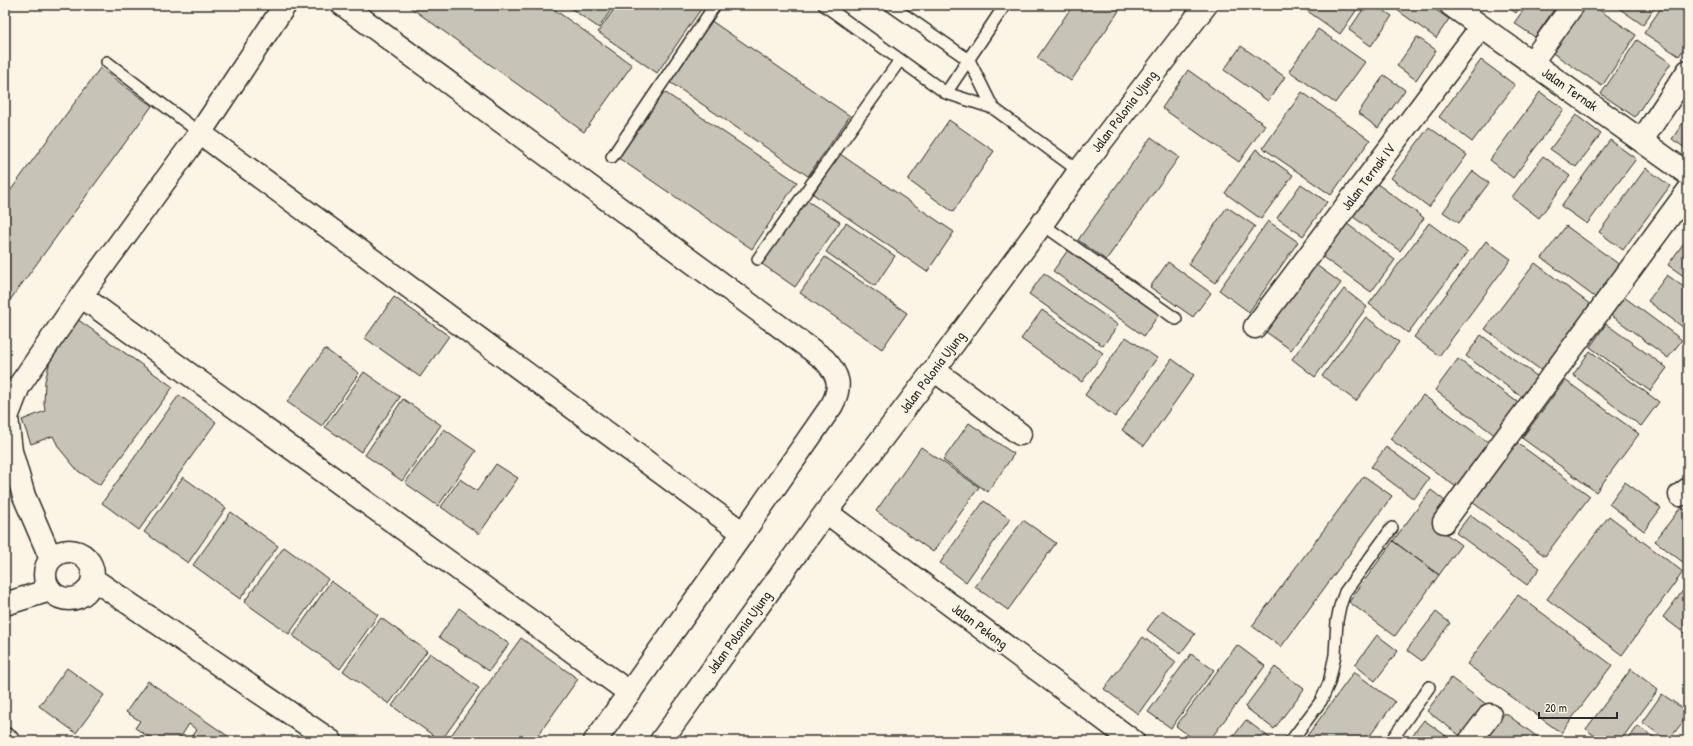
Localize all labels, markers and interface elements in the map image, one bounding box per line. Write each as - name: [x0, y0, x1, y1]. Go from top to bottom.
- street label: Jalan Ternak: [1538, 62, 1602, 115]
- street label: Jalan Polonia Ujung: [1086, 66, 1162, 156]
- street label: Jalan Ternak IV: [1336, 139, 1399, 214]
- street label: Jalan Polonia Ujung: [894, 327, 970, 417]
- street label: Jalan Polonia Ujung: [702, 586, 776, 678]
- street label: Jalan Pekong: [948, 598, 1012, 654]
- scale bar: [1539, 694, 1617, 720]
- text: 20 m: [1545, 699, 1567, 716]

